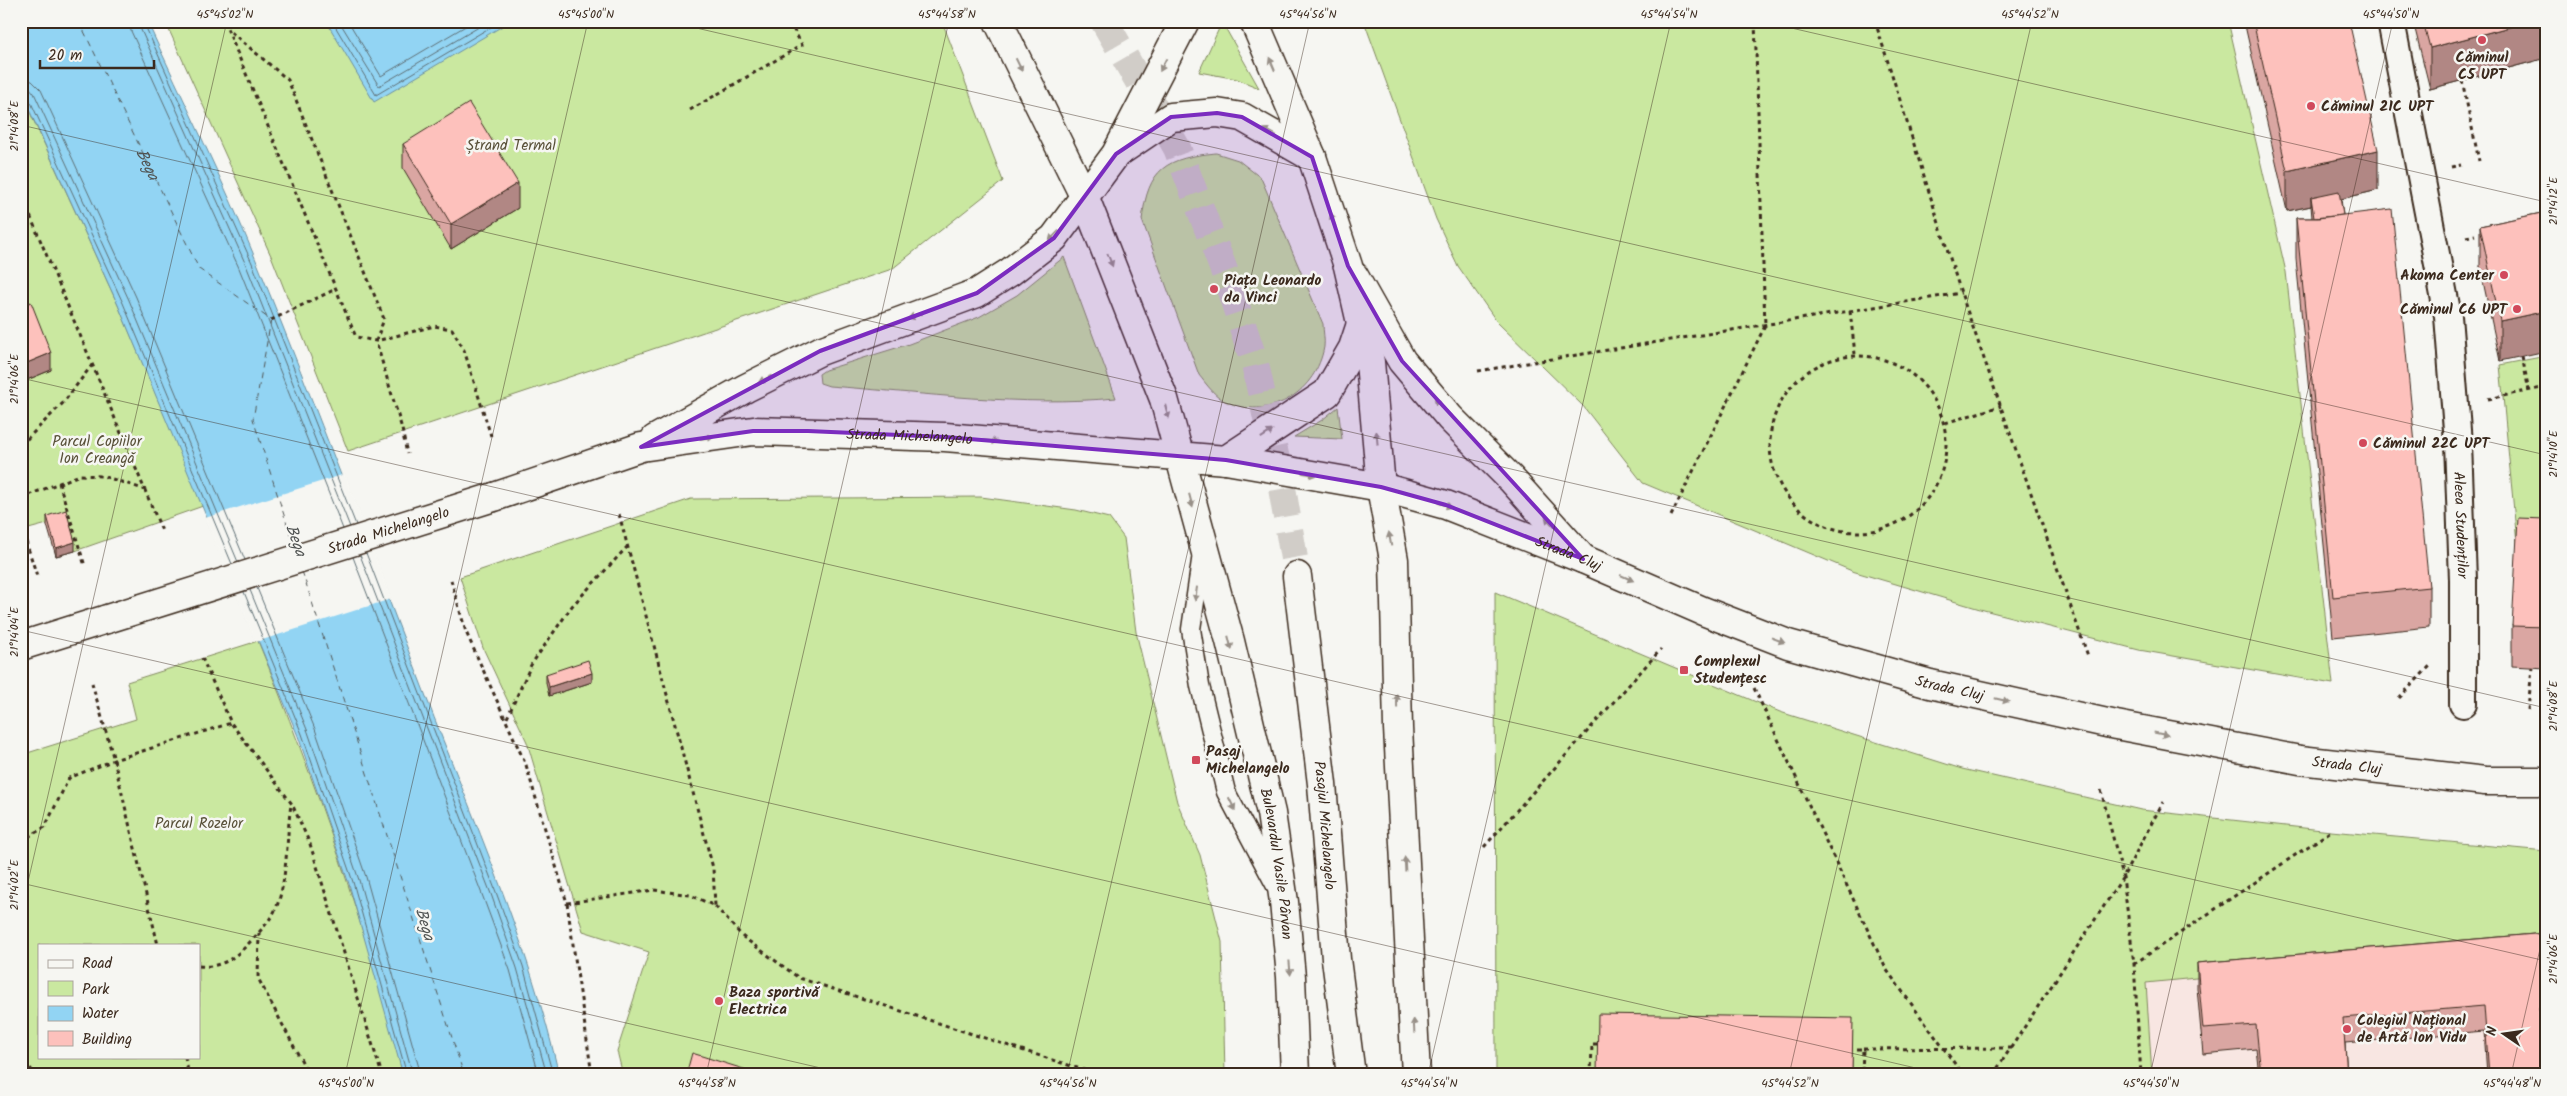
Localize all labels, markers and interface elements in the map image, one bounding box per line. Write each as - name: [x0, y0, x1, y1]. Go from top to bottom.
- text: 45°45'02"N: [197, 5, 254, 24]
- text: 45°45'00"N: [558, 5, 614, 24]
- text: 45°44'58"N: [918, 5, 976, 24]
- text: 45°44'56"N: [1279, 5, 1337, 24]
- text: 45°44'54"N: [1640, 5, 1698, 24]
- text: 45°44'52"N: [2001, 5, 2059, 24]
- text: 45°44'50"N: [2363, 5, 2419, 24]
- marker: Căminul C5 UPT: [2476, 34, 2488, 46]
- scale bar: [40, 38, 154, 70]
- text: 20 m: [48, 44, 82, 68]
- place label: Căminul C5 UPT: [2456, 46, 2508, 87]
- one-way arrow: [1159, 57, 1167, 72]
- one-way arrow: [1268, 57, 1276, 71]
- one-way arrow: [1015, 58, 1023, 72]
- place label: Căminul 21C UPT: [2321, 95, 2435, 119]
- text: 21°14'08"E: [5, 99, 24, 152]
- marker: Căminul 21C UPT: [2305, 100, 2317, 112]
- one-way arrow: [1263, 128, 1278, 136]
- park label: Ștrand Termal: [466, 134, 556, 158]
- water label: Bega: [129, 145, 166, 186]
- text: 21°14'12"E: [2544, 176, 2563, 225]
- one-way arrow: [1329, 212, 1336, 227]
- one-way arrow: [1048, 230, 1060, 242]
- one-way arrow: [1106, 253, 1114, 268]
- place label: Akoma Center: [2400, 264, 2495, 288]
- place label: Piața Leonardo da Vinci: [1224, 269, 1321, 310]
- marker: Akoma Center: [2498, 269, 2510, 281]
- marker: Piața Leonardo da Vinci: [1208, 283, 1220, 295]
- place label: Căminul C6 UPT: [2400, 298, 2509, 322]
- marker: Căminul C6 UPT: [2511, 303, 2523, 315]
- one-way arrow: [907, 313, 922, 320]
- text: 21°14'06"E: [5, 353, 24, 404]
- one-way arrow: [758, 375, 772, 383]
- one-way arrow: [1433, 398, 1444, 411]
- one-way arrow: [1163, 404, 1171, 419]
- street label: Strada Michelangelo: [846, 423, 974, 452]
- one-way arrow: [1260, 429, 1274, 438]
- text: 21°14'10"E: [2544, 429, 2563, 478]
- park label: Parcul Copiilor Ion Creangă: [52, 430, 143, 471]
- one-way arrow: [1373, 430, 1381, 446]
- place label: Căminul 22C UPT: [2373, 432, 2491, 456]
- one-way arrow: [699, 433, 715, 441]
- one-way arrow: [983, 437, 999, 445]
- marker: Căminul 22C UPT: [2357, 437, 2369, 449]
- one-way arrow: [1301, 471, 1317, 479]
- street label: Aleea Studenților: [2446, 471, 2474, 580]
- one-way arrow: [1187, 493, 1195, 508]
- street label: Strada Michelangelo: [325, 501, 453, 562]
- one-way arrow: [1437, 502, 1452, 509]
- one-way arrow: [1544, 517, 1556, 529]
- water label: Bega: [278, 521, 313, 561]
- street label: Strada Cluj: [1531, 530, 1606, 579]
- one-way arrow: [1386, 531, 1394, 547]
- one-way arrow: [1620, 575, 1634, 583]
- one-way arrow: [1192, 587, 1200, 603]
- text: 21°14'04"E: [5, 606, 24, 657]
- one-way arrow: [1226, 636, 1234, 651]
- one-way arrow: [1770, 637, 1785, 644]
- place label: Complexul Studențesc: [1694, 650, 1767, 691]
- marker: Complexul Studențesc: [1678, 664, 1690, 676]
- street label: Strada Cluj: [1912, 669, 1987, 709]
- text: 21°14'08"E: [2544, 679, 2563, 732]
- one-way arrow: [1393, 693, 1401, 709]
- one-way arrow: [1995, 696, 2010, 704]
- one-way arrow: [2153, 730, 2169, 738]
- place label: Pasaj Michelangelo: [1206, 740, 1290, 781]
- street label: Strada Cluj: [2311, 750, 2384, 782]
- marker: Pasaj Michelangelo: [1190, 754, 1202, 766]
- street label: Pasajul Michelangelo: [1306, 760, 1341, 891]
- street label: Bulevardul Vasile Pârvan: [1252, 786, 1298, 941]
- one-way arrow: [1228, 796, 1236, 811]
- park label: Parcul Rozelor: [155, 812, 244, 836]
- one-way arrow: [1401, 856, 1409, 872]
- text: 21°14'02"E: [5, 859, 24, 910]
- water label: Bega: [408, 905, 441, 945]
- text: 21°14'06"E: [2544, 933, 2563, 984]
- legend: [38, 944, 200, 1058]
- text: Road: [82, 952, 113, 976]
- one-way arrow: [1287, 961, 1295, 977]
- text: Park: [82, 978, 110, 1002]
- place label: Baza sportivă Electrica: [729, 981, 821, 1022]
- marker: Baza sportivă Electrica: [713, 995, 725, 1007]
- text: Water: [82, 1002, 119, 1026]
- north arrow: [2480, 1008, 2530, 1058]
- place label: Colegiul Național de Artă Ion Vidu: [2357, 1009, 2467, 1050]
- one-way arrow: [1409, 1018, 1417, 1034]
- marker: Colegiul Național de Artă Ion Vidu: [2341, 1023, 2353, 1035]
- text: N: [2481, 1024, 2504, 1038]
- text: Building: [82, 1028, 132, 1052]
- text: 45°45'00"N: [318, 1074, 374, 1093]
- text: 45°44'58"N: [678, 1074, 736, 1093]
- text: 45°44'56"N: [1039, 1074, 1097, 1093]
- text: 45°44'54"N: [1400, 1074, 1458, 1093]
- text: 45°44'52"N: [1761, 1074, 1819, 1093]
- text: 45°44'50"N: [2123, 1074, 2179, 1093]
- text: 45°44'48"N: [2483, 1074, 2541, 1093]

